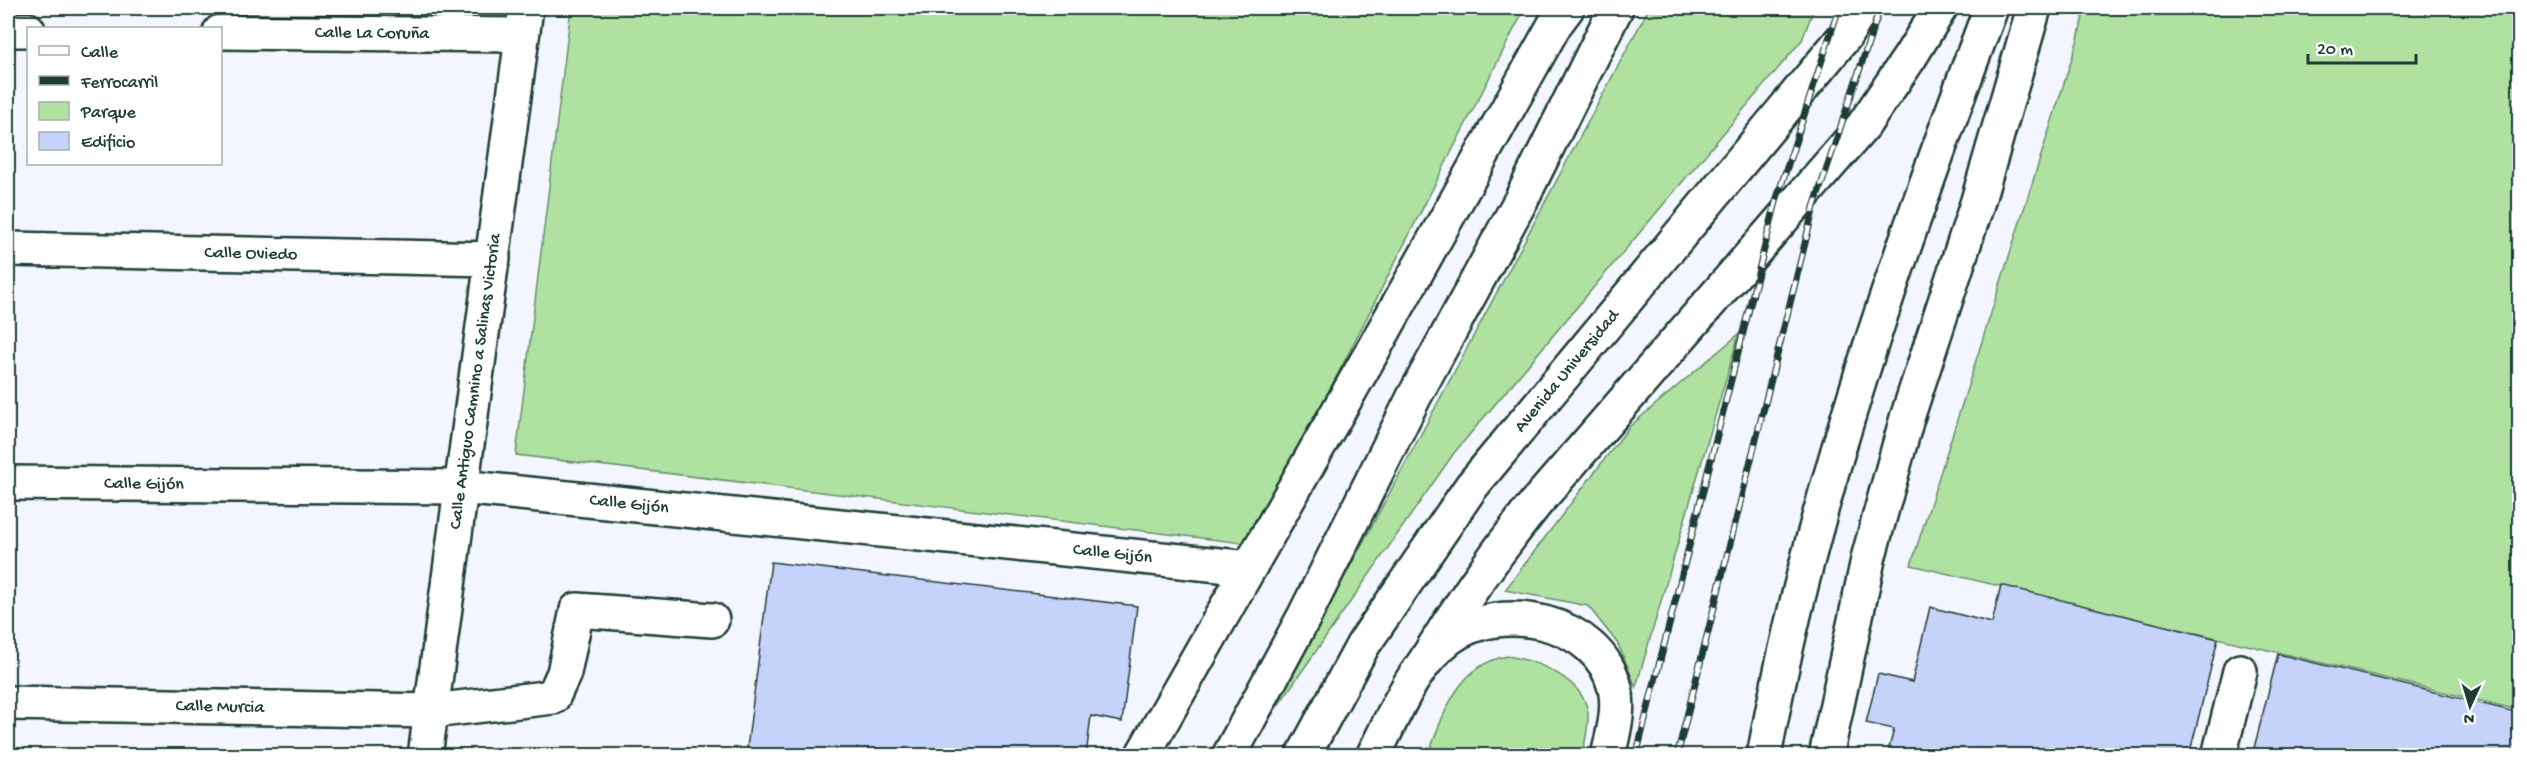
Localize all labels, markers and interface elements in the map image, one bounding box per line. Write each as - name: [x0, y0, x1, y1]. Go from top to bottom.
- street label: Calle La Coruña: [315, 22, 430, 45]
- legend: [27, 27, 222, 165]
- scale bar: [2308, 27, 2416, 65]
- text: 20 m: [2317, 40, 2353, 61]
- text: Calle: [81, 43, 119, 64]
- text: Ferrocarril: [80, 73, 158, 94]
- text: Parque: [80, 103, 137, 124]
- text: Edificio: [81, 133, 135, 154]
- street label: Calle Antiguo Camnino a Salinas Victoria: [445, 231, 506, 531]
- street label: Calle Oviedo: [204, 243, 298, 265]
- street label: Avenida Universidad: [1510, 304, 1625, 437]
- street label: Calle Gijón: [104, 473, 184, 495]
- street label: Calle Gijón: [588, 490, 670, 519]
- street label: Calle Gijón: [1072, 539, 1154, 569]
- north arrow: [2440, 676, 2500, 736]
- street label: Calle Murcia: [175, 696, 265, 718]
- text: N: [2463, 708, 2475, 727]

